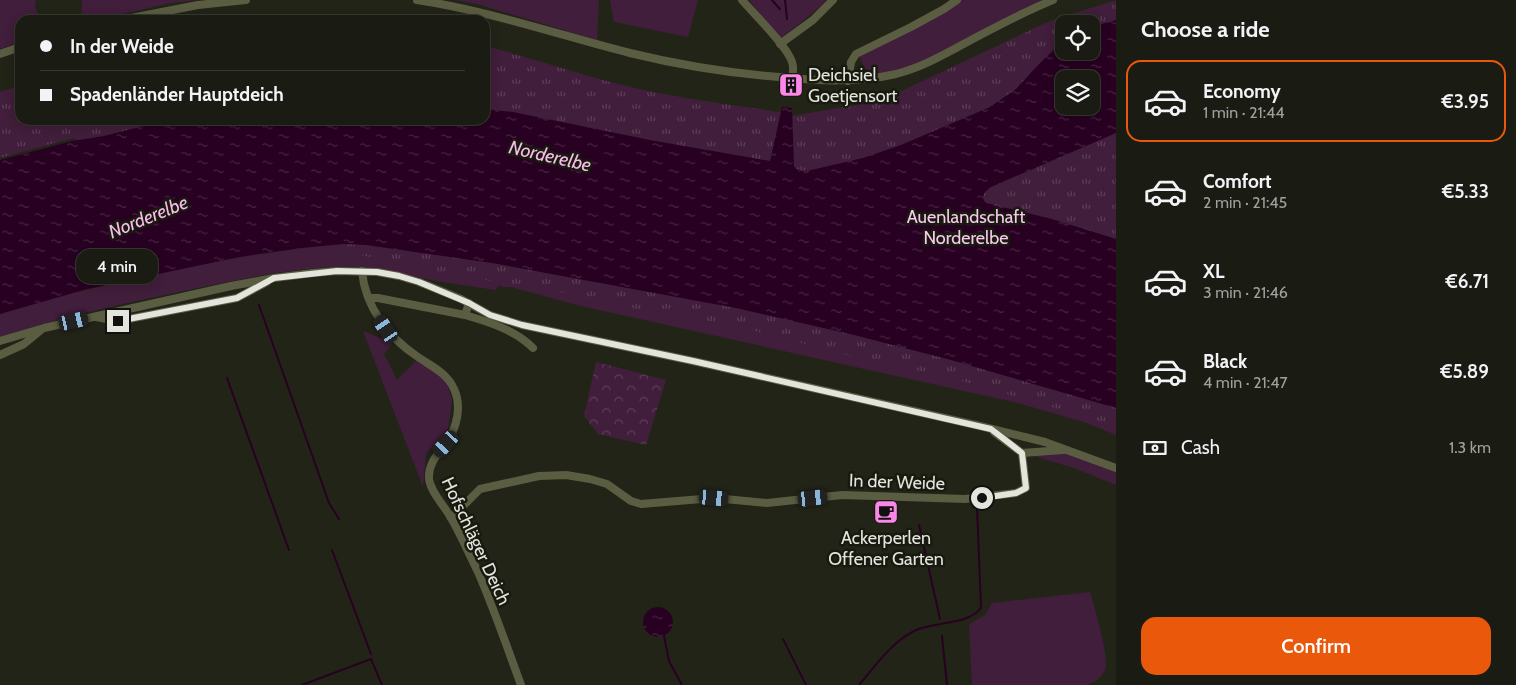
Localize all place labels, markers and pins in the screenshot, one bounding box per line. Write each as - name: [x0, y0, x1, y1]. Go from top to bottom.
- place label: Deichsiel Goetjensort: [808, 64, 897, 107]
- building icon: Deichsiel Goetjensort: [778, 72, 804, 98]
- cafe icon: Ackerperlen Offener Garten: [873, 499, 899, 525]
- place label: Ackerperlen Offener Garten: [828, 527, 944, 570]

